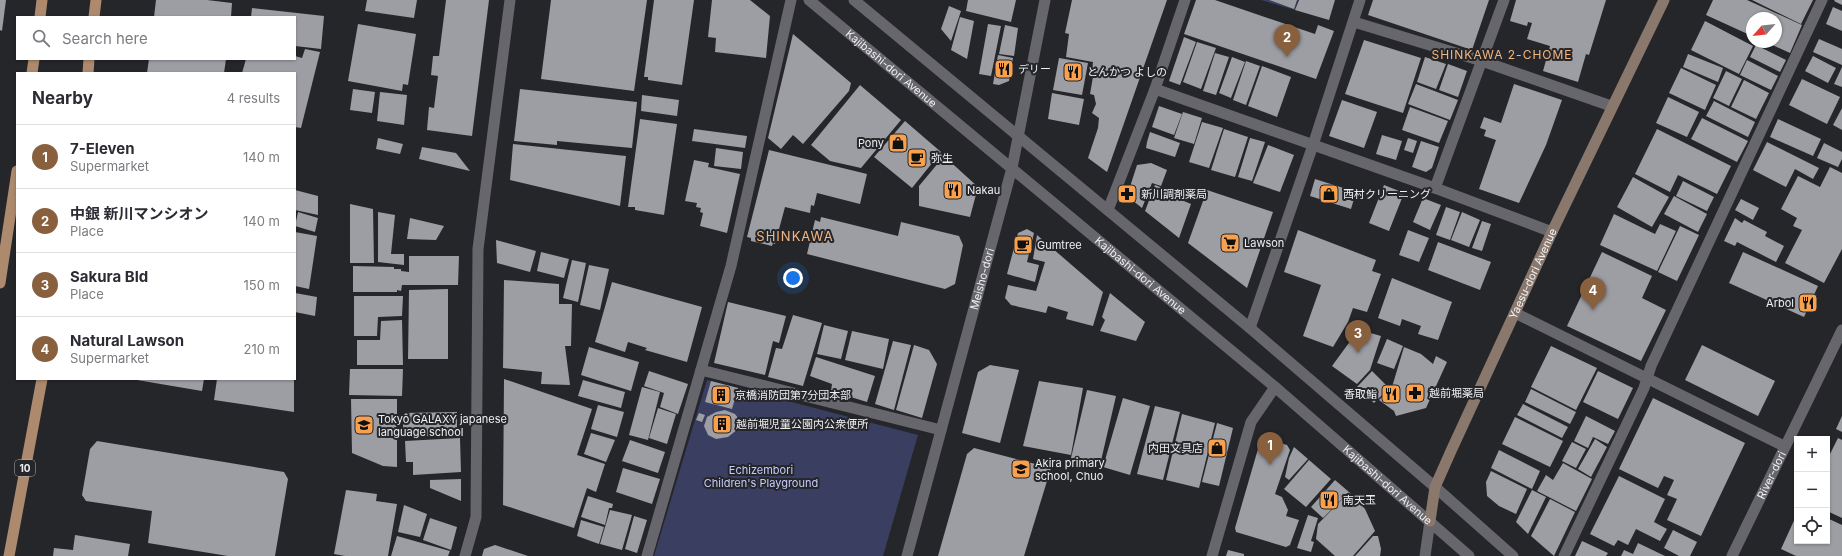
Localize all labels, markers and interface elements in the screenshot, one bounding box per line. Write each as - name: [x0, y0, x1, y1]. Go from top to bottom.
- north arrow: [1746, 12, 1782, 48]
- search box: [16, 16, 296, 60]
- pin: 2: [1274, 24, 1300, 57]
- icon: search: [30, 27, 52, 49]
- street label: Kajibashi-dori Avenue: [843, 27, 940, 110]
- text: Search here: [62, 29, 148, 48]
- district label: SHINKAWA 2-CHOME: [1431, 47, 1573, 62]
- restaurant icon: デリー: [993, 58, 1015, 80]
- restaurant icon: とんかつ よしの: [1062, 61, 1084, 83]
- place label: デリー: [1018, 62, 1051, 76]
- place label: とんかつ よしの: [1087, 65, 1167, 79]
- text: Nearby: [32, 88, 93, 108]
- text: 4 results: [227, 90, 280, 106]
- shop icon: Pony: [887, 132, 909, 154]
- place label: Pony: [858, 136, 884, 150]
- text: 7-Eleven: [70, 139, 135, 158]
- cafe icon: 弥生: [906, 147, 928, 169]
- text: 1: [42, 149, 48, 165]
- text: 140 m: [243, 149, 280, 165]
- place label: 弥生: [931, 151, 953, 165]
- text: Supermarket: [70, 158, 149, 174]
- restaurant icon: Nakau: [942, 179, 964, 201]
- place label: Nakau: [967, 183, 1000, 197]
- pharmacy icon: 新川調剤薬局: [1116, 183, 1138, 205]
- shop icon: 西村クリーニング: [1318, 183, 1340, 205]
- place label: 新川調剤薬局: [1141, 187, 1207, 201]
- place label: 西村クリーニング: [1343, 187, 1431, 201]
- text: 中銀 新川マンシオン: [70, 204, 209, 223]
- text: 2: [41, 213, 49, 229]
- text: 140 m: [243, 213, 280, 229]
- text: Place: [70, 223, 104, 239]
- street label: Yaesu-dori Avenue: [1506, 226, 1560, 321]
- district label: SHINKAWA: [756, 228, 834, 244]
- supermarket icon: Lawson: [1219, 232, 1241, 254]
- cafe icon: Gumtree: [1012, 234, 1034, 256]
- street label: Kajibashi-dori Avenue: [1092, 234, 1189, 317]
- place label: Lawson: [1244, 236, 1284, 250]
- place label: Gumtree: [1037, 238, 1082, 252]
- street label: Meisho-dori: [967, 247, 997, 311]
- text: Sakura Bld: [70, 267, 148, 286]
- your location: [783, 268, 803, 288]
- text: 3: [41, 277, 49, 293]
- text: 150 m: [244, 277, 280, 293]
- pin: 4: [1580, 277, 1606, 310]
- text: Place: [70, 286, 104, 302]
- restaurant icon: Arbol: [1797, 292, 1819, 314]
- place label: Arbol: [1766, 296, 1794, 310]
- pin: 3: [1345, 320, 1371, 353]
- text: Natural Lawson: [70, 331, 184, 350]
- text: 4: [41, 341, 49, 357]
- text: 210 m: [244, 341, 280, 357]
- text: Supermarket: [70, 350, 149, 366]
- pharmacy icon: 越前堀薬局: [1404, 382, 1426, 404]
- restaurant icon: 香取鮨: [1380, 383, 1402, 405]
- building icon: 京橋消防団第7分団本部: [710, 384, 732, 406]
- place label: 越前堀薬局: [1429, 386, 1484, 400]
- place label: 香取鮨: [1344, 387, 1377, 401]
- place label: 京橋消防団第7分団本部: [735, 388, 851, 402]
- place label: Tokyô GALAXY japanese language school: [378, 412, 507, 439]
- building icon: 越前堀児童公園内公衆便所: [711, 413, 733, 435]
- school or university icon: Tokyô GALAXY japanese language school: [353, 414, 375, 436]
- place label: 越前堀児童公園内公衆便所: [736, 417, 869, 431]
- pin: 1: [1257, 432, 1283, 465]
- map controls: [1794, 436, 1830, 544]
- button: +: [1794, 436, 1830, 472]
- shop icon: 内田文具店: [1206, 437, 1228, 459]
- place label: 内田文具店: [1148, 441, 1203, 455]
- street label: Kajibashi-dori Avenue: [1340, 442, 1435, 528]
- street label: River-dori: [1754, 449, 1789, 501]
- place label: Akira primary school, Chuo: [1035, 456, 1105, 483]
- school or university icon: Akira primary school, Chuo: [1010, 458, 1032, 480]
- road number: 10: [15, 460, 35, 476]
- park label: Echizembori Children's Playground: [704, 463, 818, 490]
- button: −: [1794, 472, 1830, 508]
- restaurant icon: 南天玉: [1318, 489, 1340, 511]
- place label: 南天玉: [1343, 493, 1376, 507]
- button: locate: [1794, 508, 1830, 544]

